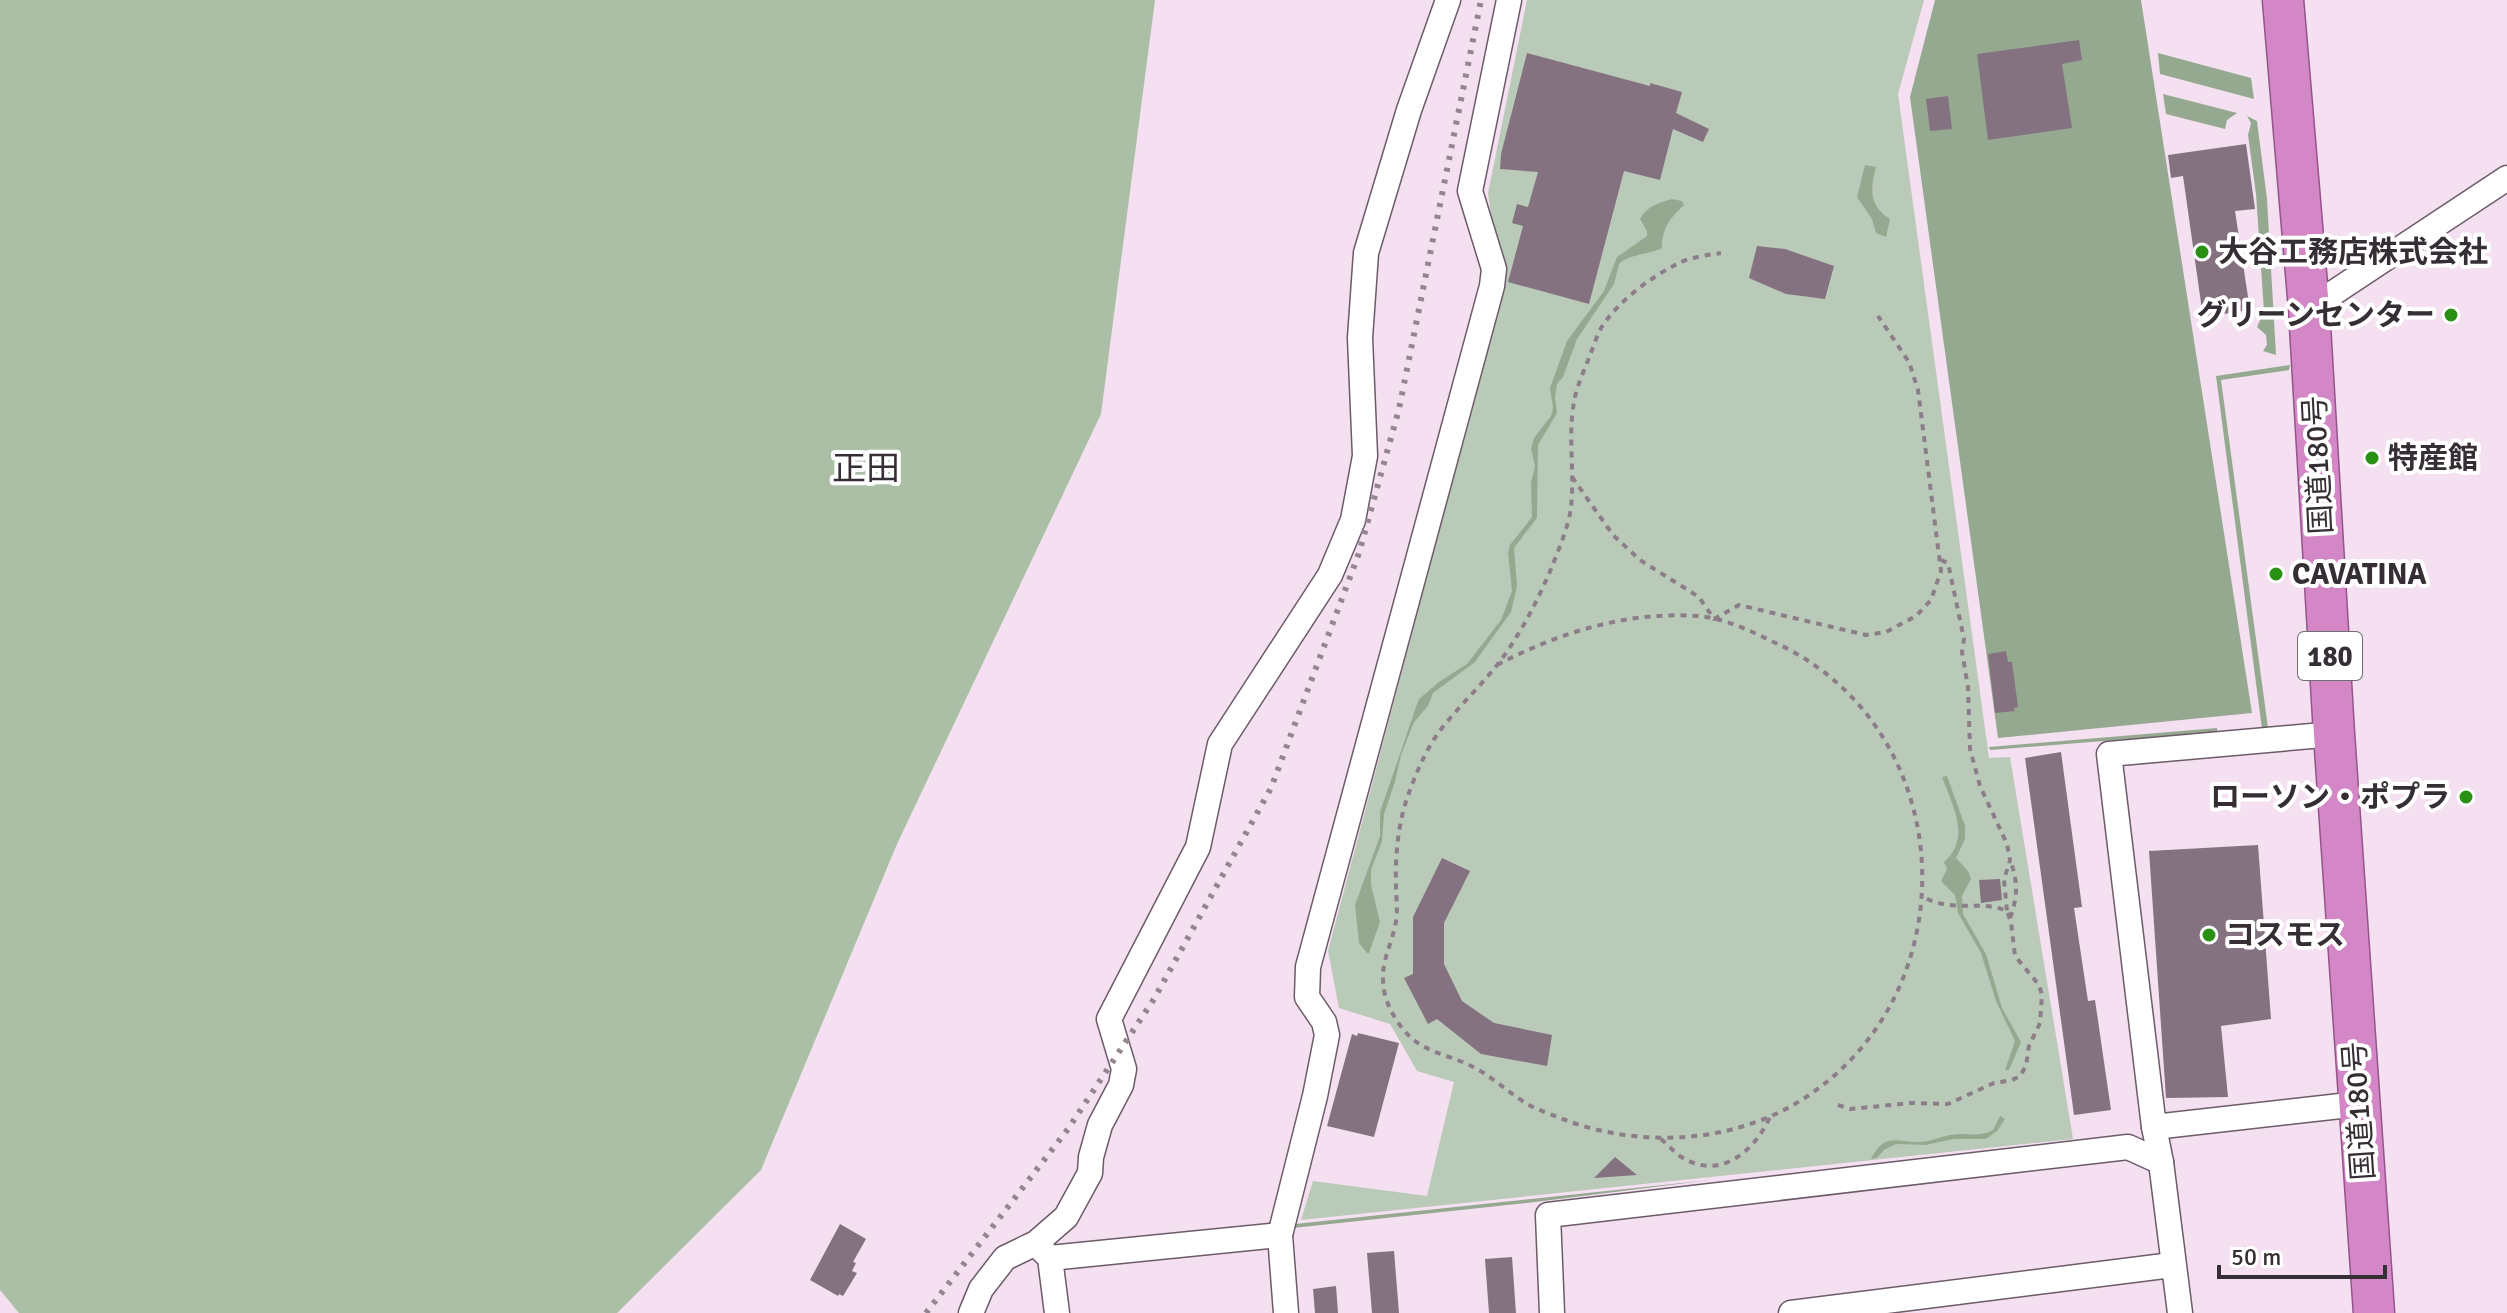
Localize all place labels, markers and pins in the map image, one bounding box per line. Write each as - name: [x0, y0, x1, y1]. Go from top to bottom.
- place label: 大谷工務店株式会社: [2218, 234, 2488, 271]
- marker: 大谷工務店株式会社: [2193, 243, 2211, 261]
- place label: グリーンセンター: [2197, 297, 2435, 334]
- marker: グリーンセンター: [2442, 306, 2460, 324]
- place label: 特産館: [2388, 440, 2478, 477]
- marker: 特産館: [2363, 449, 2381, 467]
- place label: CAVATINA: [2292, 556, 2427, 593]
- marker: CAVATINA: [2267, 565, 2285, 583]
- place label: ローソン・ポプラ: [2210, 779, 2450, 816]
- marker: ローソン・ポプラ: [2457, 788, 2475, 806]
- place label: コスモス: [2225, 917, 2345, 954]
- marker: コスモス: [2200, 926, 2218, 944]

